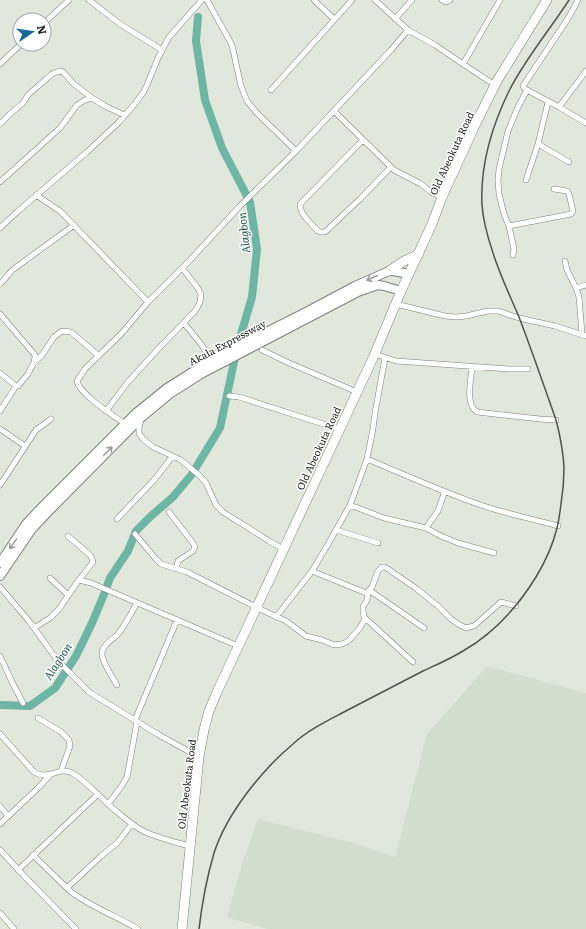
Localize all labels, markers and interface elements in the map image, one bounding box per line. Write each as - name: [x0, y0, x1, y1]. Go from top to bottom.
- north arrow: [12, 12, 52, 52]
- text: N: [34, 23, 52, 36]
- street label: Old Abeokuta Road: [425, 109, 477, 197]
- water label: Alagbon: [233, 211, 253, 254]
- one-way arrow: [366, 275, 378, 283]
- street label: Akala Expressway: [186, 315, 268, 369]
- street label: Old Abeokuta Road: [292, 404, 344, 492]
- one-way arrow: [103, 446, 113, 456]
- one-way arrow: [9, 539, 17, 550]
- water label: Alagbon: [39, 639, 75, 683]
- street label: Old Abeokuta Road: [173, 738, 199, 830]

